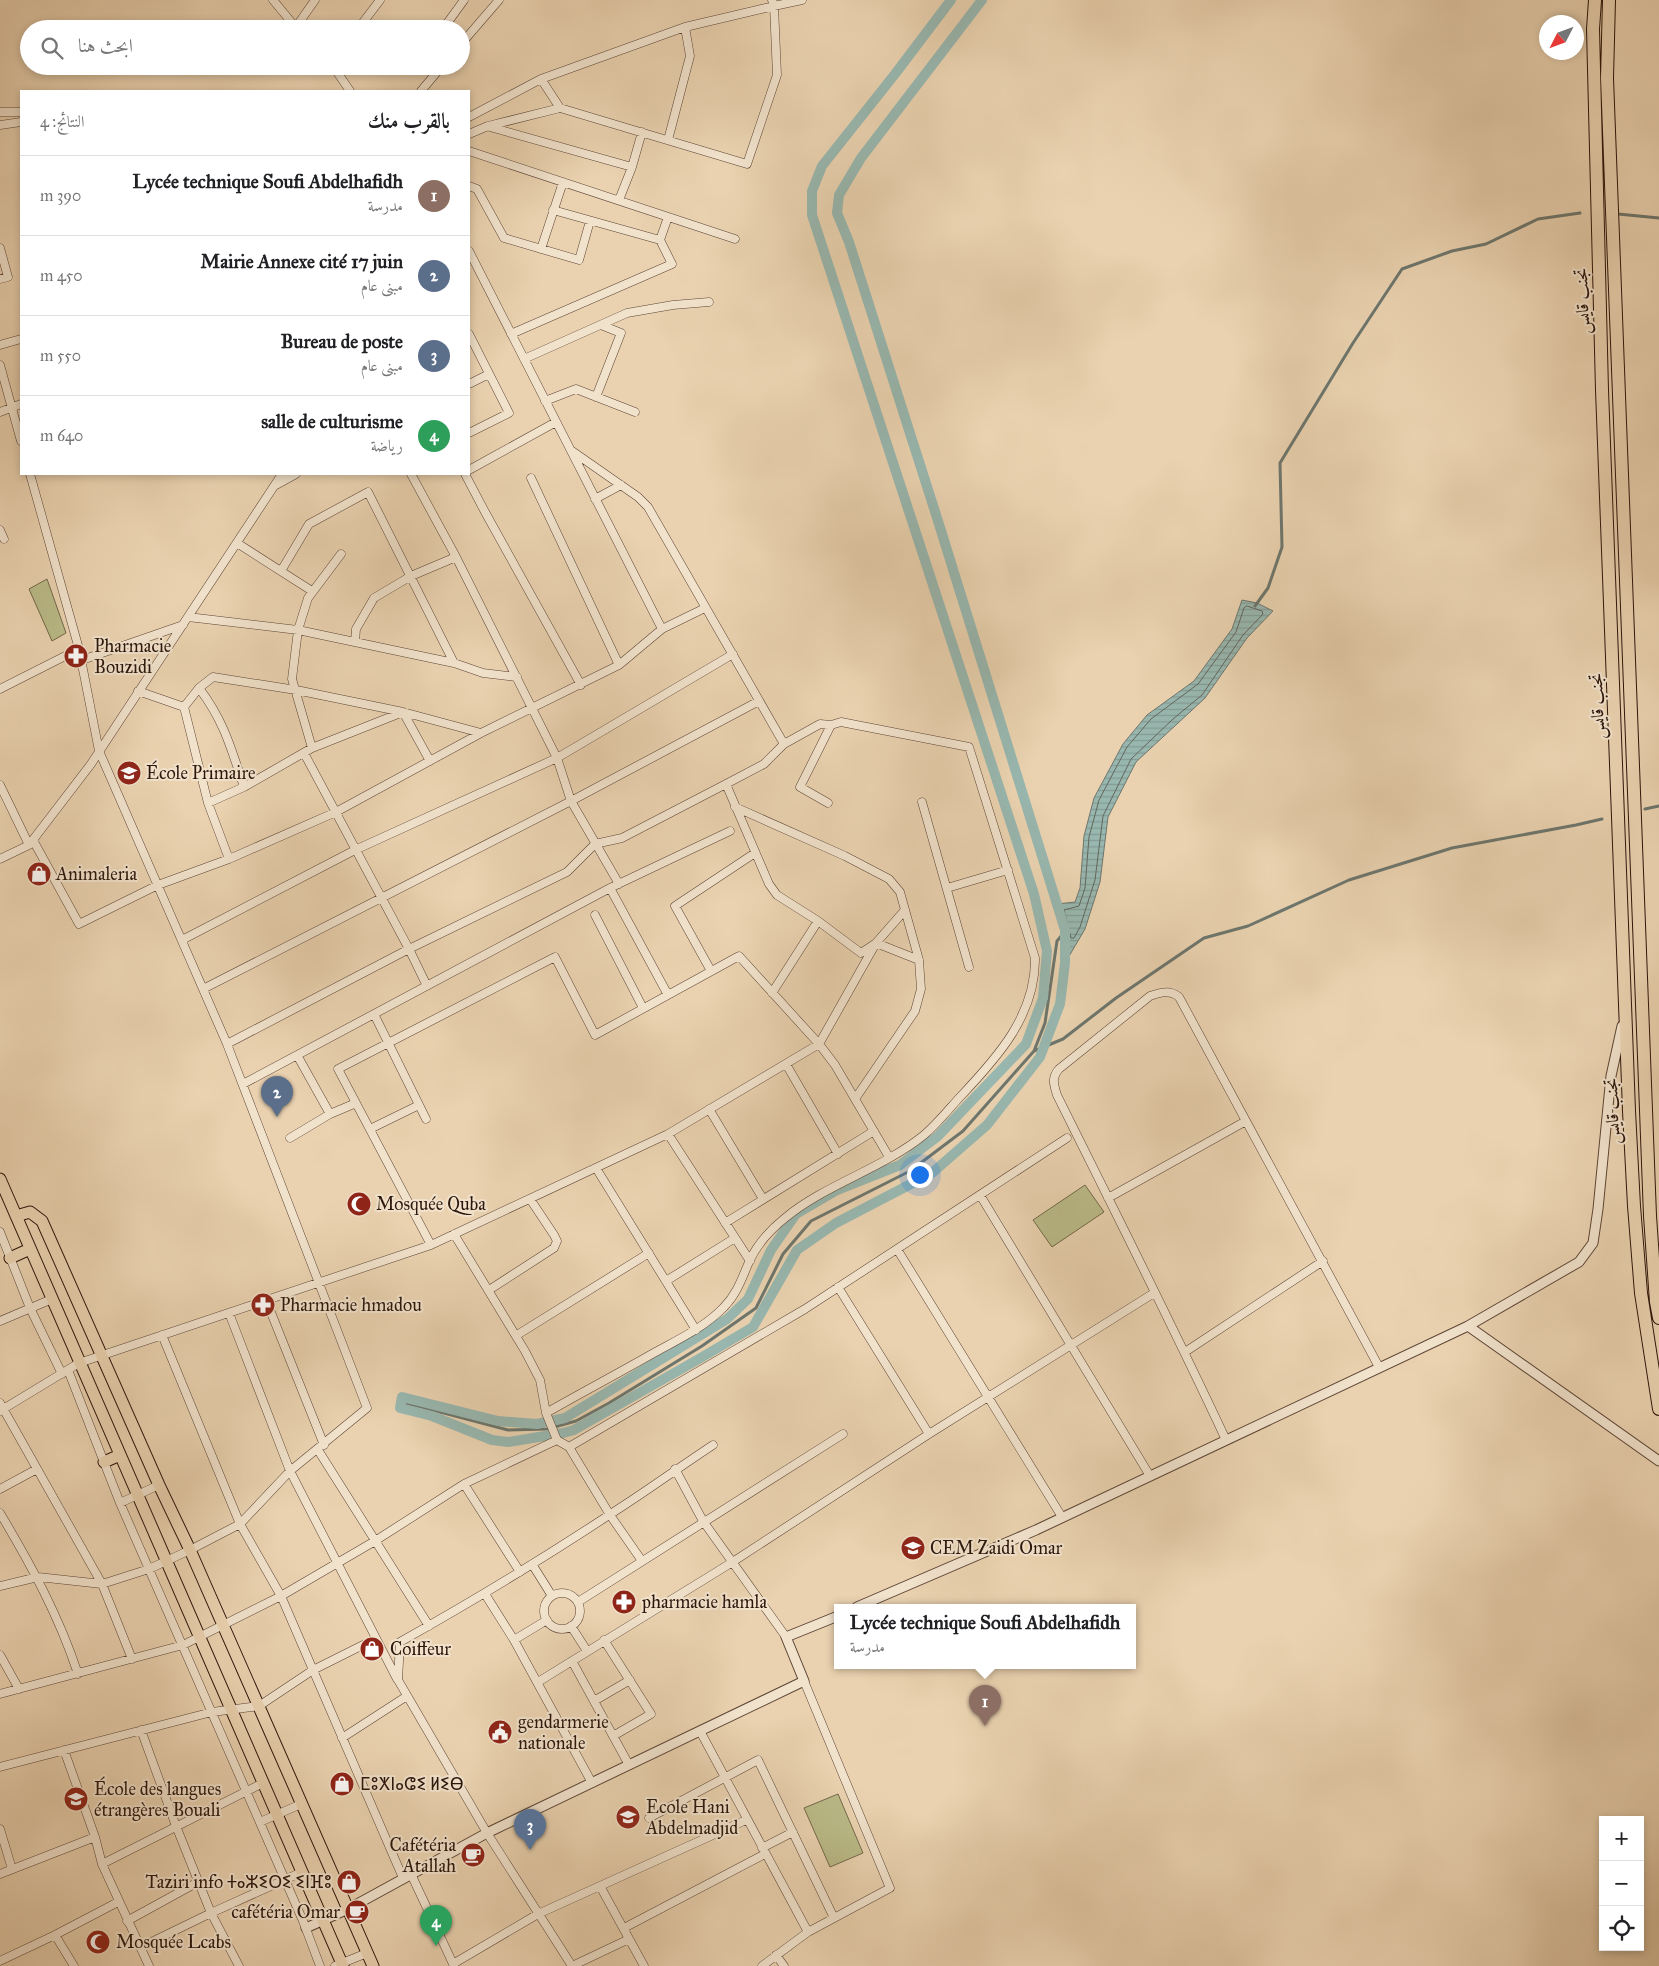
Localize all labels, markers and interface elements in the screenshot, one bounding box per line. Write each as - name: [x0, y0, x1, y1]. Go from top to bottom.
- north arrow: [1539, 15, 1584, 60]
- search box: [20, 20, 470, 75]
- icon: search: [38, 34, 66, 62]
- text: ابحث هنا: [78, 34, 133, 57]
- text: بالقرب منك: [368, 108, 450, 134]
- text: النتائج: 4: [40, 112, 85, 131]
- text: Lycée technique Soufi Abdelhafidh: [133, 170, 403, 193]
- text: 390 m: [40, 186, 81, 205]
- text: 1: [431, 186, 437, 205]
- text: مدرسة: [368, 196, 403, 215]
- text: Mairie Annexe cité 17 juin: [201, 250, 403, 273]
- text: 450 m: [40, 266, 83, 285]
- text: 2: [430, 266, 438, 285]
- street label: تجنب قايس: [1570, 267, 1595, 335]
- text: مبنى عام: [361, 276, 403, 295]
- text: Bureau de poste: [281, 330, 403, 353]
- text: 550 m: [40, 346, 81, 365]
- text: 3: [431, 346, 437, 365]
- text: مبنى عام: [361, 356, 403, 375]
- text: salle de culturisme: [261, 410, 403, 433]
- text: 640 m: [40, 426, 83, 445]
- text: 4: [430, 426, 438, 445]
- text: رياضة: [371, 436, 403, 455]
- place label: Pharmacie Bouzidi: [94, 635, 171, 678]
- pharmacy icon: Pharmacie Bouzidi: [63, 643, 89, 669]
- street label: تجنب قايس: [1585, 672, 1610, 740]
- school or university icon: École Primaire: [116, 760, 142, 786]
- place label: École Primaire: [146, 760, 256, 784]
- shop icon: Animaleria: [26, 861, 52, 887]
- place label: Animaleria: [55, 863, 138, 885]
- pin: 2: [261, 1076, 293, 1117]
- street label: تجنب قايس: [1600, 1077, 1625, 1145]
- your location: [907, 1162, 933, 1188]
- mosque icon: Mosquée Quba: [346, 1191, 372, 1217]
- place label: Mosquée Quba: [376, 1193, 486, 1216]
- pharmacy icon: Pharmacie hmadou: [250, 1292, 276, 1318]
- place label: Pharmacie hmadou: [280, 1294, 422, 1316]
- school or university icon: CEM Zaidi Omar: [900, 1535, 926, 1561]
- place label: CEM Zaidi Omar: [930, 1537, 1063, 1559]
- pharmacy icon: pharmacie hamla: [611, 1589, 637, 1615]
- place label: pharmacie hamla: [641, 1591, 767, 1613]
- popup: [834, 1604, 1136, 1669]
- text: Lycée technique Soufi Abdelhafidh: [850, 1611, 1120, 1634]
- shop icon: Coiffeur: [359, 1636, 385, 1662]
- text: مدرسة: [850, 1637, 885, 1656]
- place label: Coiffeur: [390, 1638, 451, 1660]
- pin: 1: [969, 1685, 1001, 1726]
- place label: gendarmerie nationale: [518, 1711, 609, 1754]
- public building icon: gendarmerie nationale: [487, 1719, 513, 1745]
- shop icon: ⵎⵓⵅⵏⴰⵛⵉ ⵍⵉⴱ: [329, 1771, 355, 1797]
- place label: ⵎⵓⵅⵏⴰⵛⵉ ⵍⵉⴱ: [360, 1773, 464, 1795]
- place label: École des langues étrangères Bouali: [94, 1776, 221, 1822]
- school or university icon: École des langues étrangères Bouali: [63, 1786, 89, 1812]
- place label: Ecole Hani Abdelmadjid: [645, 1796, 738, 1839]
- school or university icon: Ecole Hani Abdelmadjid: [615, 1804, 641, 1830]
- pin: 3: [514, 1809, 546, 1850]
- map controls: [1599, 1816, 1644, 1951]
- button: +: [1599, 1816, 1644, 1861]
- place label: Cafétéria Atallah: [390, 1834, 456, 1877]
- cafe icon: Cafétéria Atallah: [460, 1842, 486, 1868]
- button: −: [1599, 1861, 1644, 1906]
- shop icon: Taziri info ⵜⴰⵣⵉⵔⵉ ⵉⵏⴼⵓ: [336, 1869, 362, 1895]
- place label: Taziri info ⵜⴰⵣⵉⵔⵉ ⵉⵏⴼⵓ: [146, 1871, 332, 1893]
- cafe icon: cafétéria Omar: [344, 1899, 370, 1925]
- place label: cafétéria Omar: [231, 1901, 340, 1923]
- pin: 4: [420, 1905, 452, 1946]
- button: locate: [1599, 1906, 1644, 1951]
- mosque icon: Mosquée Lcabs: [85, 1929, 111, 1955]
- place label: Mosquée Lcabs: [116, 1931, 231, 1954]

